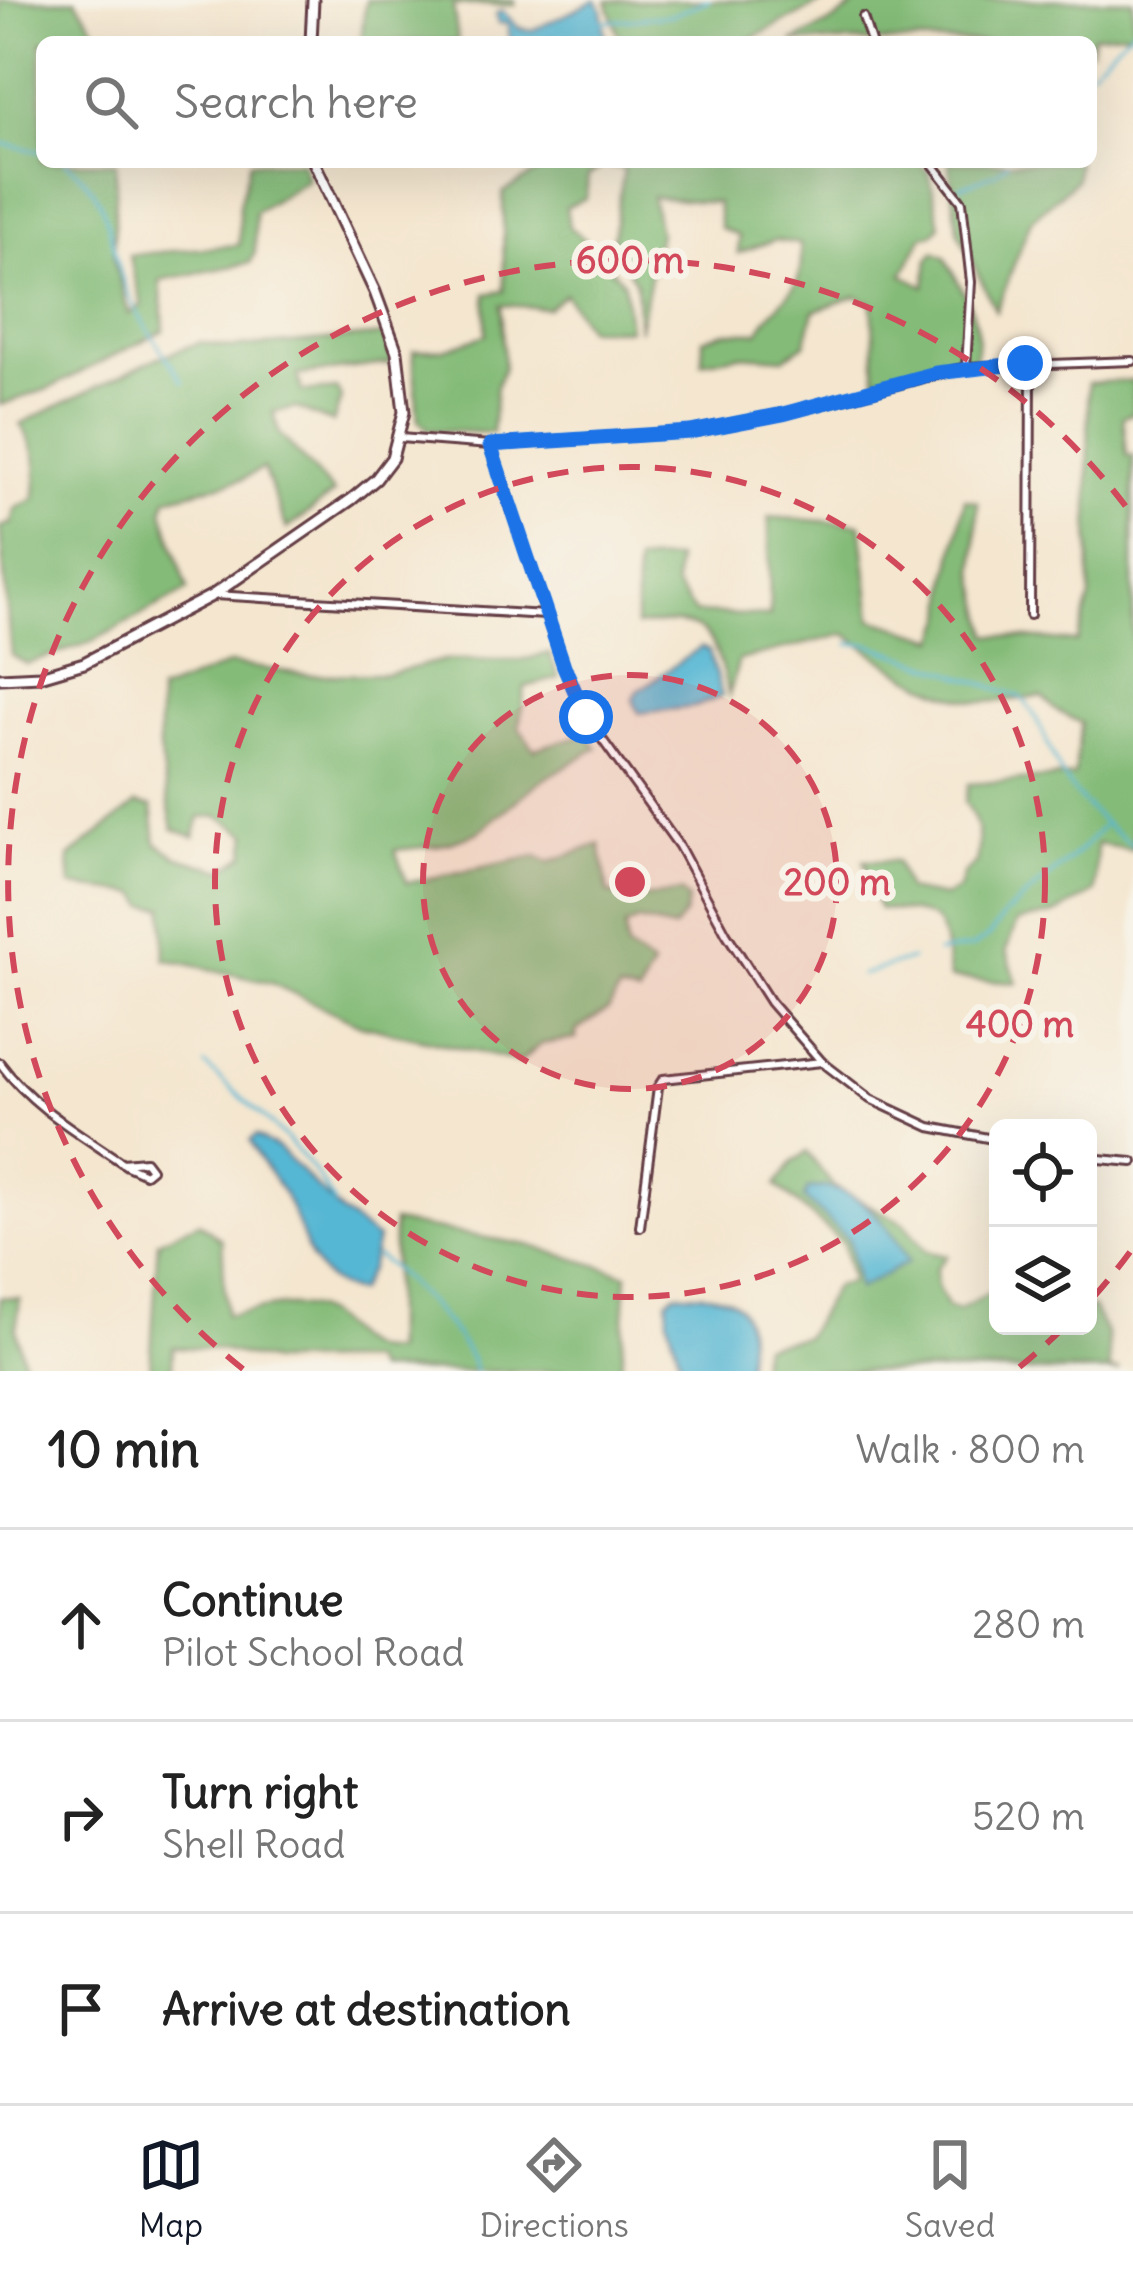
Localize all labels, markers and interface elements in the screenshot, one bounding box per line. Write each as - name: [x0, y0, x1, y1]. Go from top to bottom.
- search box: [36, 36, 1097, 168]
- icon: search: [78, 69, 144, 135]
- text: Search here: [174, 74, 418, 130]
- text: 600 m: [576, 238, 684, 283]
- route end: [998, 336, 1052, 390]
- route start: [559, 690, 613, 744]
- text: 200 m: [783, 860, 891, 905]
- centre of rings: [609, 861, 651, 903]
- text: 400 m: [966, 1002, 1074, 1047]
- map controls: [989, 1119, 1097, 1335]
- button: locate: [989, 1119, 1097, 1227]
- button: layers: [989, 1227, 1097, 1335]
- text: 10 min: [48, 1417, 200, 1481]
- text: Walk · 800 m: [855, 1425, 1085, 1474]
- text: Continue: [162, 1572, 344, 1628]
- icon: ahead: [48, 1592, 114, 1658]
- text: 280 m: [972, 1600, 1085, 1649]
- text: Pilot School Road: [162, 1628, 464, 1677]
- text: Turn right: [162, 1764, 358, 1820]
- icon: right: [48, 1784, 114, 1850]
- text: 520 m: [972, 1792, 1085, 1841]
- text: Shell Road: [162, 1820, 345, 1869]
- icon: arrive: [48, 1976, 114, 2042]
- text: Arrive at destination: [162, 1981, 571, 2037]
- tab: Map: [138, 2132, 204, 2246]
- tab: Directions: [480, 2132, 629, 2246]
- tab: Saved: [905, 2132, 995, 2246]

